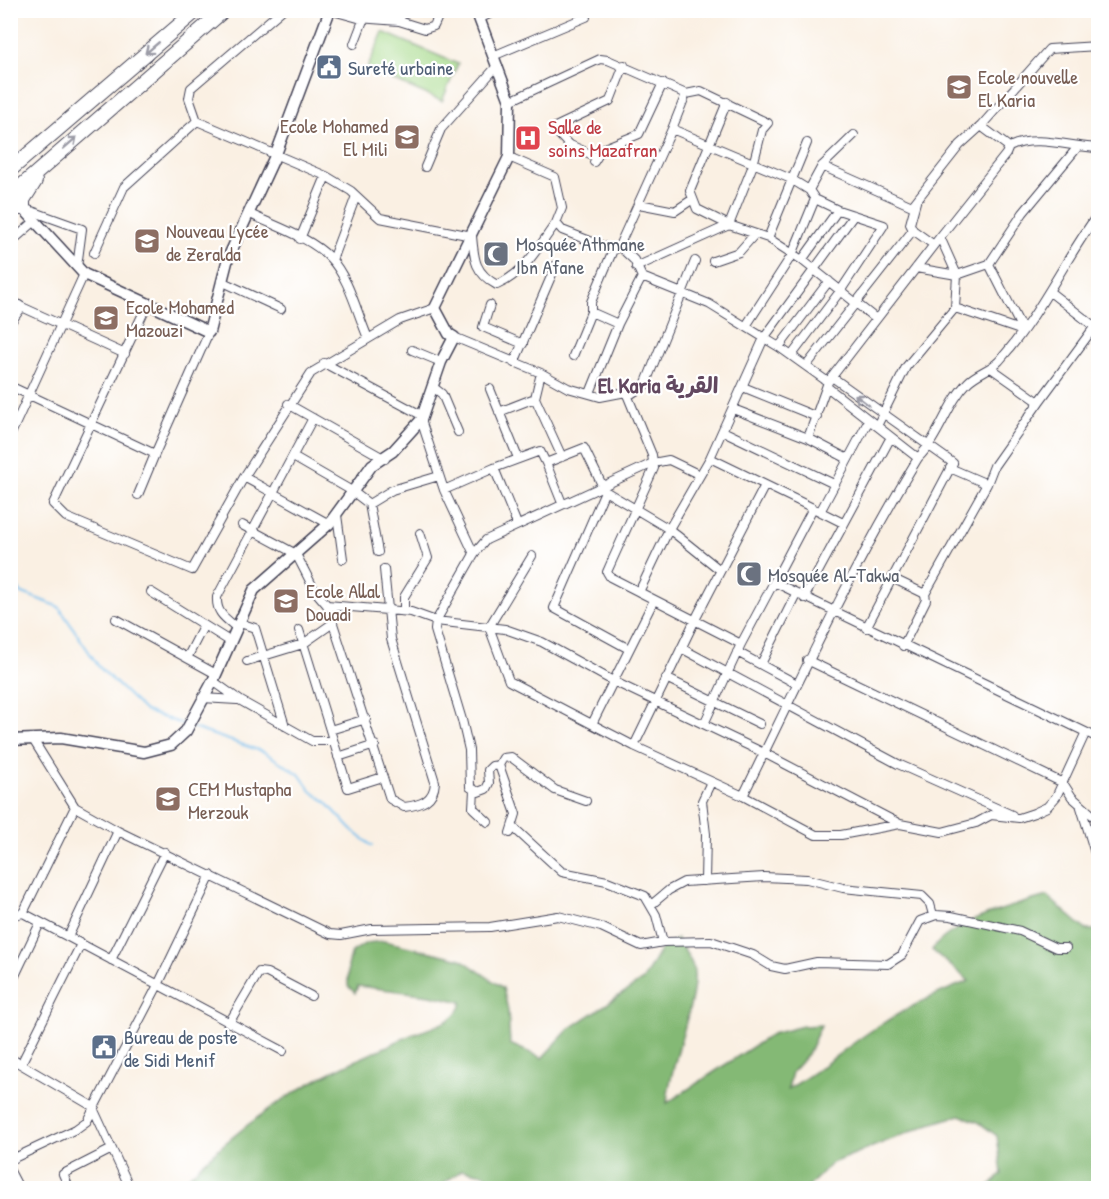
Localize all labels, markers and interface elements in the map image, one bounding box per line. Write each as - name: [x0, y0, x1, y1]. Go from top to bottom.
- one-way arrow: [145, 41, 160, 55]
- public building icon: Sureté urbaine: [314, 52, 344, 82]
- place label: Sureté urbaine: [348, 54, 454, 81]
- place label: Ecole nouvelle El Karia: [978, 63, 1078, 113]
- school or university icon: Ecole nouvelle El Karia: [944, 72, 974, 102]
- place label: Ecole Mohamed El Mili: [280, 112, 388, 162]
- place label: Salle de soins Mazafran: [548, 113, 657, 163]
- school or university icon: Ecole Mohamed El Mili: [392, 122, 422, 152]
- hospital icon: Salle de soins Mazafran: [513, 123, 543, 153]
- one-way arrow: [62, 136, 77, 150]
- place label: Nouveau Lycée de Zeralda: [166, 217, 269, 267]
- school or university icon: Nouveau Lycée de Zeralda: [132, 226, 162, 256]
- place label: Mosquée Athmane Ibn Afane: [516, 230, 645, 280]
- mosque icon: Mosquée Athmane Ibn Afane: [481, 239, 511, 269]
- place label: Ecole Mohamed Mazouzi: [126, 293, 234, 343]
- school or university icon: Ecole Mohamed Mazouzi: [91, 303, 121, 333]
- district label: El Karia القرية: [598, 370, 718, 400]
- one-way arrow: [854, 394, 870, 406]
- mosque icon: Mosquée Al-Takwa: [734, 559, 764, 589]
- place label: Mosquée Al-Takwa: [768, 561, 899, 588]
- place label: Ecole Allal Douadi: [306, 577, 381, 627]
- school or university icon: Ecole Allal Douadi: [271, 586, 301, 616]
- place label: CEM Mustapha Merzouk: [188, 775, 292, 825]
- school or university icon: CEM Mustapha Merzouk: [153, 784, 183, 814]
- place label: Bureau de poste de Sidi Menif: [124, 1023, 238, 1073]
- public building icon: Bureau de poste de Sidi Menif: [89, 1032, 119, 1062]

